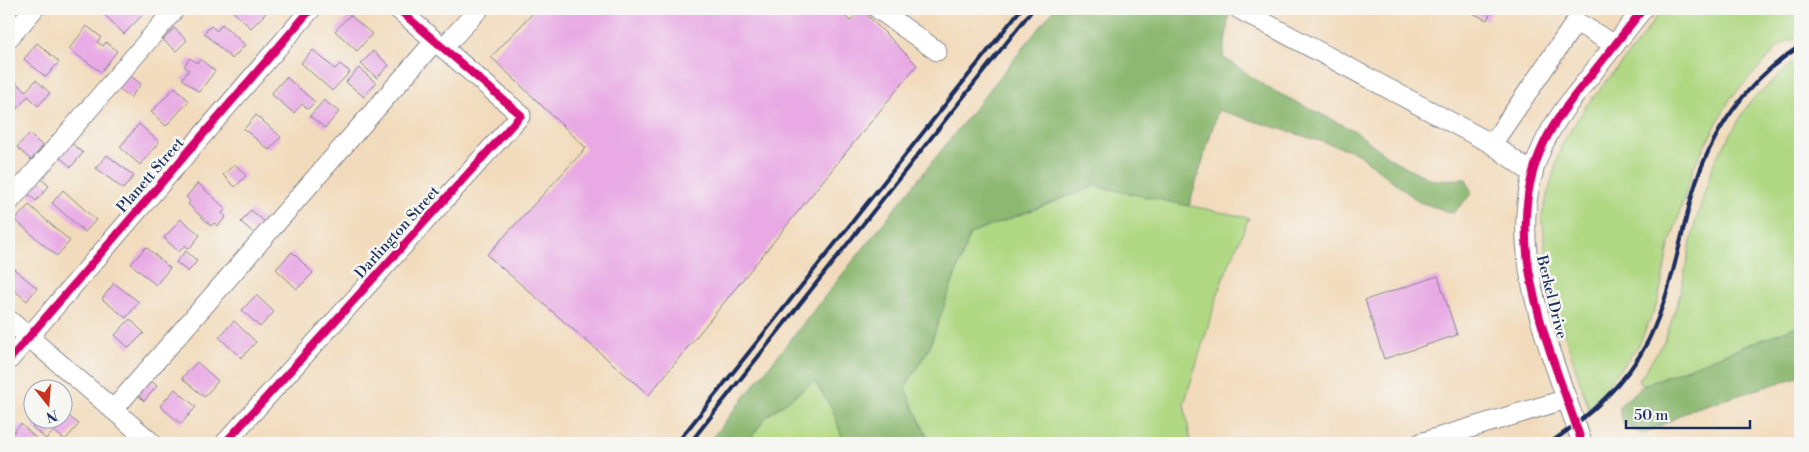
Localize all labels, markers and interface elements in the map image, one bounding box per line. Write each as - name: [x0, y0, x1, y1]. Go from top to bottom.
- street label: Planett Street: [113, 133, 189, 217]
- street label: Darlington Street: [351, 182, 444, 283]
- street label: Berkel Drive: [1532, 252, 1571, 341]
- north arrow: [22, 380, 72, 430]
- scale bar: [1626, 397, 1750, 429]
- text: N: [44, 405, 59, 426]
- text: 50 m: [1634, 406, 1668, 425]

